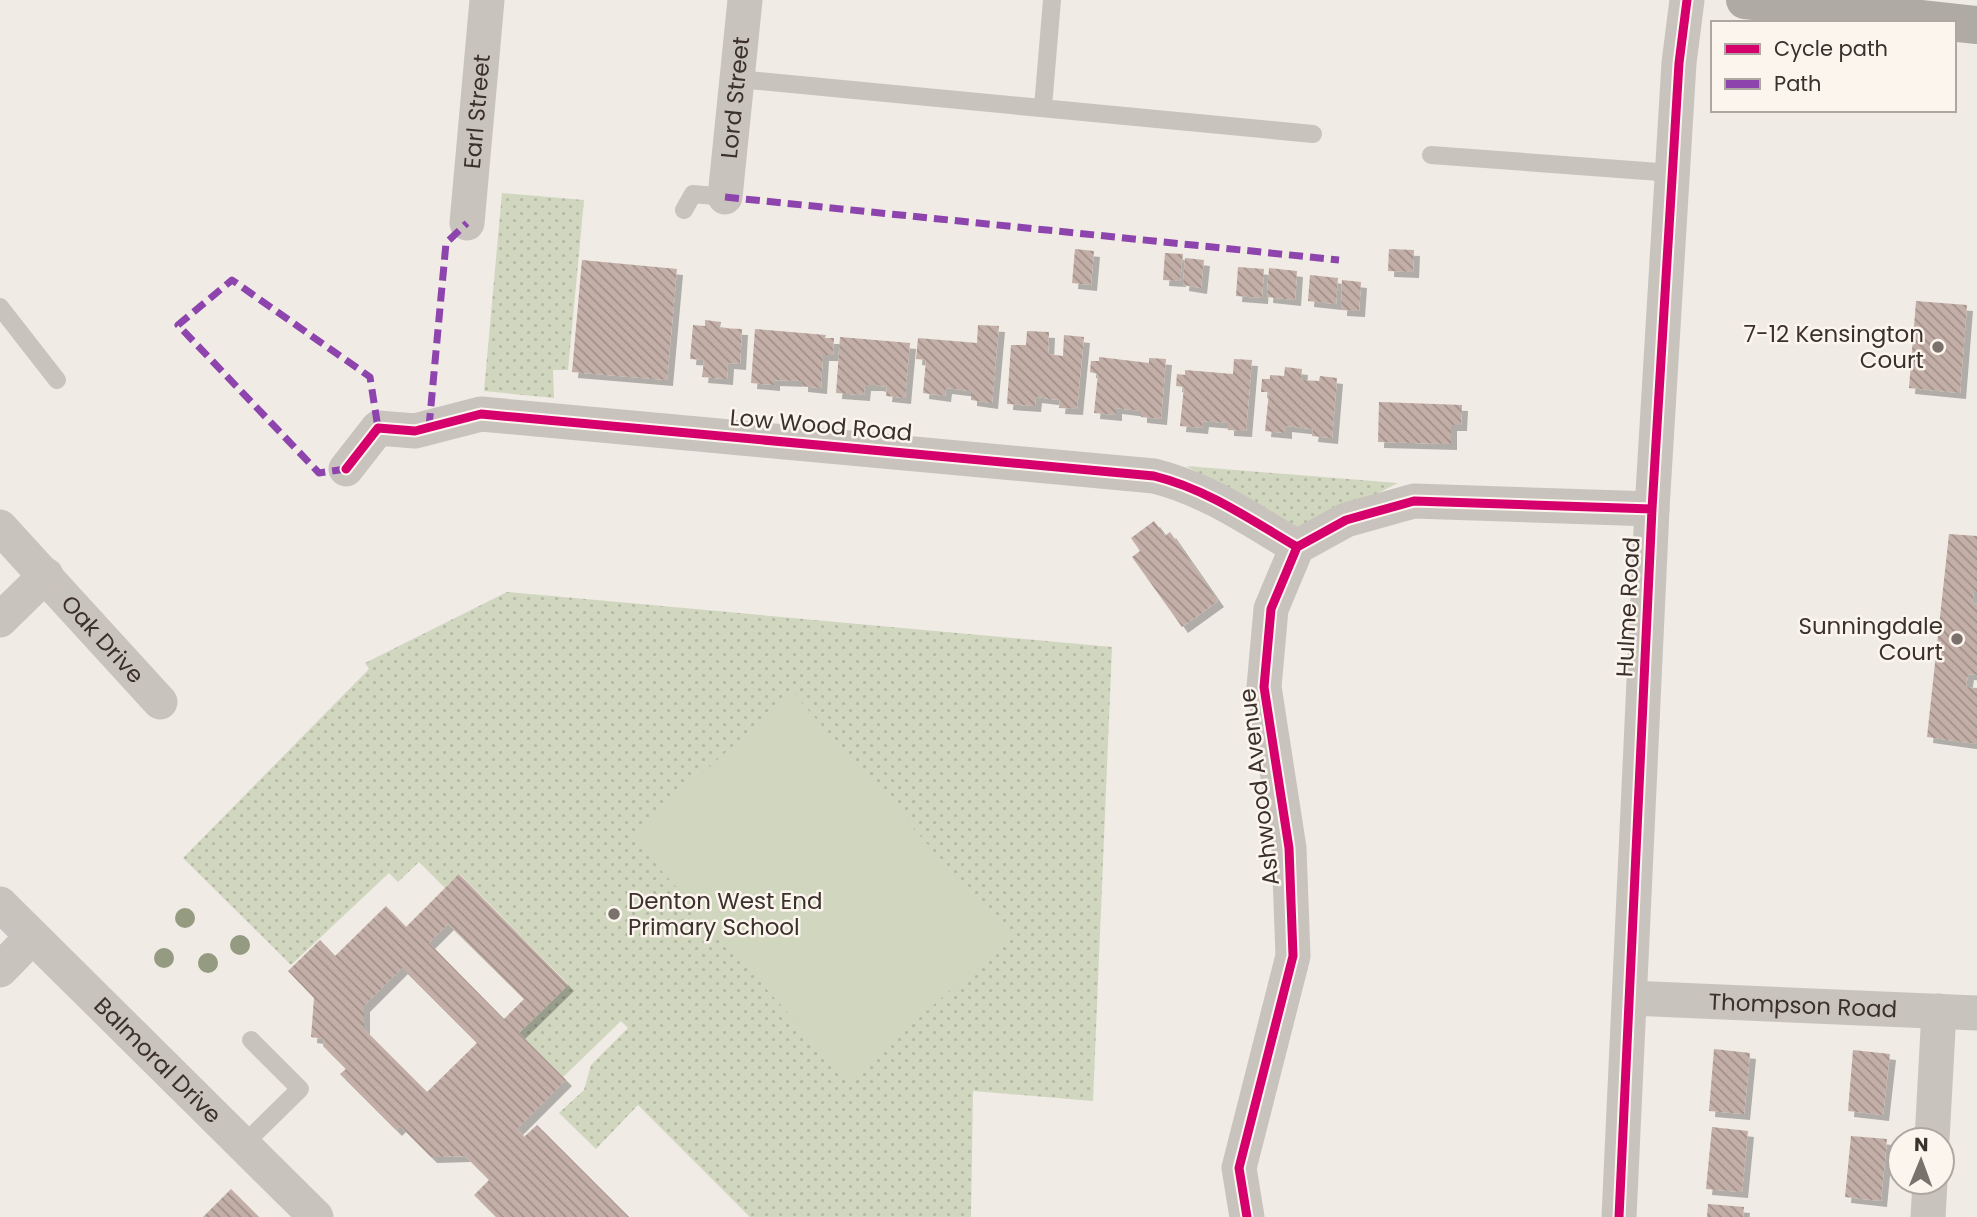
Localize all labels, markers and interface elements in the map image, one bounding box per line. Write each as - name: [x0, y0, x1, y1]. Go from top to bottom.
- legend: [1711, 21, 1956, 112]
- text: Cycle path: [1774, 34, 1888, 63]
- street label: Lord Street: [713, 35, 757, 160]
- street label: Earl Street: [456, 53, 498, 170]
- text: Path: [1774, 69, 1821, 98]
- place label: 7-12 Kensington Court: [1744, 318, 1924, 376]
- marker: 7-12 Kensington Court: [1930, 339, 1946, 355]
- street label: Low Wood Road: [728, 401, 914, 449]
- street label: Hulme Road: [1608, 536, 1648, 678]
- street label: Oak Drive: [54, 588, 151, 690]
- place label: Sunningdale Court: [1798, 610, 1943, 668]
- marker: Sunningdale Court: [1949, 631, 1965, 647]
- street label: Ashwood Avenue: [1231, 686, 1287, 888]
- place label: Denton West End Primary School: [628, 885, 823, 943]
- marker: Denton West End Primary School: [606, 906, 622, 922]
- street label: Thompson Road: [1708, 985, 1898, 1026]
- street label: Balmoral Drive: [87, 990, 228, 1131]
- north arrow: [1886, 1126, 1956, 1196]
- text: N: [1914, 1131, 1929, 1158]

